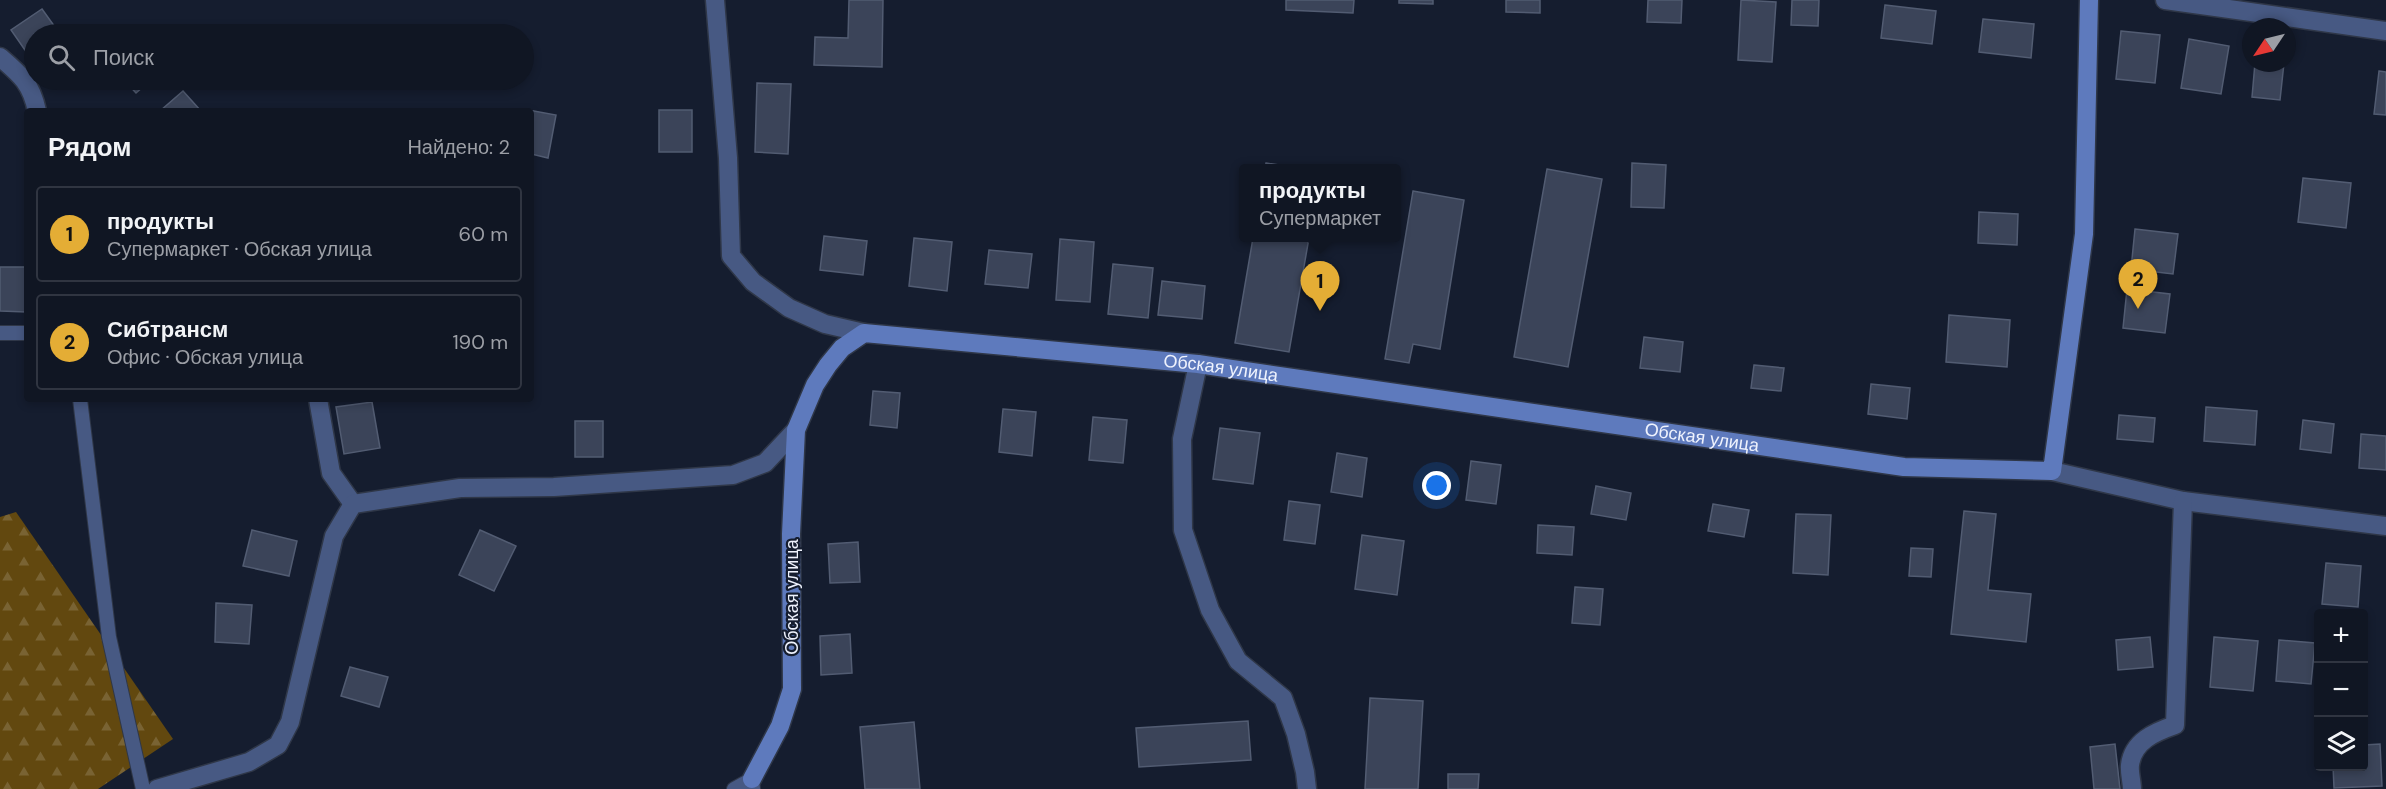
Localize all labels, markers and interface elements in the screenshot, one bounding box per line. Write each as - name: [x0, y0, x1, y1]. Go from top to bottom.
- north arrow: [2242, 18, 2296, 72]
- search box: [24, 24, 534, 90]
- icon: search: [45, 41, 78, 74]
- text: Поиск: [93, 43, 154, 72]
- text: Рядом: [48, 130, 131, 164]
- text: Найдено: 2: [407, 134, 510, 160]
- popup: [1239, 164, 1401, 242]
- text: продукты: [1259, 176, 1366, 205]
- text: Супермаркет: [1259, 205, 1381, 231]
- text: продукты: [107, 207, 214, 236]
- text: 1: [66, 221, 73, 247]
- text: 60 m: [459, 221, 508, 247]
- text: Супермаркет · Обская улица: [107, 236, 372, 262]
- pin: 2: [2118, 260, 2158, 309]
- pin: 1: [1300, 262, 1340, 311]
- text: Сибтрансм: [107, 315, 228, 344]
- text: 2: [64, 329, 75, 355]
- text: 190 m: [452, 329, 508, 355]
- text: Офис · Обская улица: [107, 344, 303, 370]
- street label: Обская улица: [1163, 349, 1281, 388]
- street label: Обская улица: [1643, 417, 1762, 458]
- your location: [1422, 471, 1451, 500]
- street label: Обская улица: [780, 538, 804, 655]
- map controls: [2314, 609, 2368, 771]
- button: +: [2314, 609, 2368, 663]
- button: −: [2314, 663, 2368, 717]
- button: layers: [2314, 717, 2368, 771]

